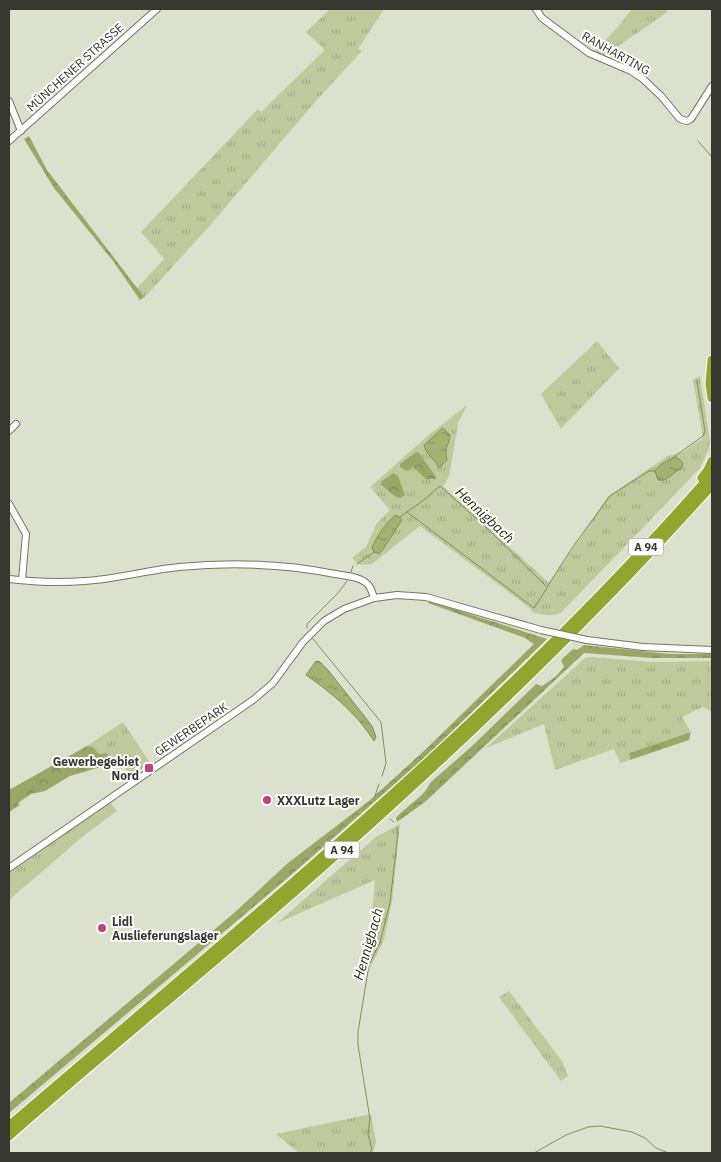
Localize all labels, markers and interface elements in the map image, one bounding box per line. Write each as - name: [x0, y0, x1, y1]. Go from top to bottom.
- street label: MÜNCHENER STRASSE: [23, 20, 127, 114]
- street label: RANHARTING: [579, 28, 653, 78]
- water label: Hennigbach: [452, 483, 518, 547]
- road number: A 94: [628, 538, 664, 556]
- street label: GEWERBEPARK: [151, 699, 231, 759]
- place label: Gewerbegebiet Nord: [53, 754, 139, 783]
- marker: Gewerbegebiet Nord: [143, 762, 155, 774]
- place label: XXXLutz Lager: [277, 793, 360, 808]
- marker: XXXLutz Lager: [261, 794, 273, 806]
- road number: A 94: [324, 842, 360, 858]
- water label: Hennigbach: [349, 906, 387, 982]
- place label: Lidl Auslieferungslager: [112, 914, 219, 943]
- marker: Lidl Auslieferungslager: [96, 922, 108, 934]

